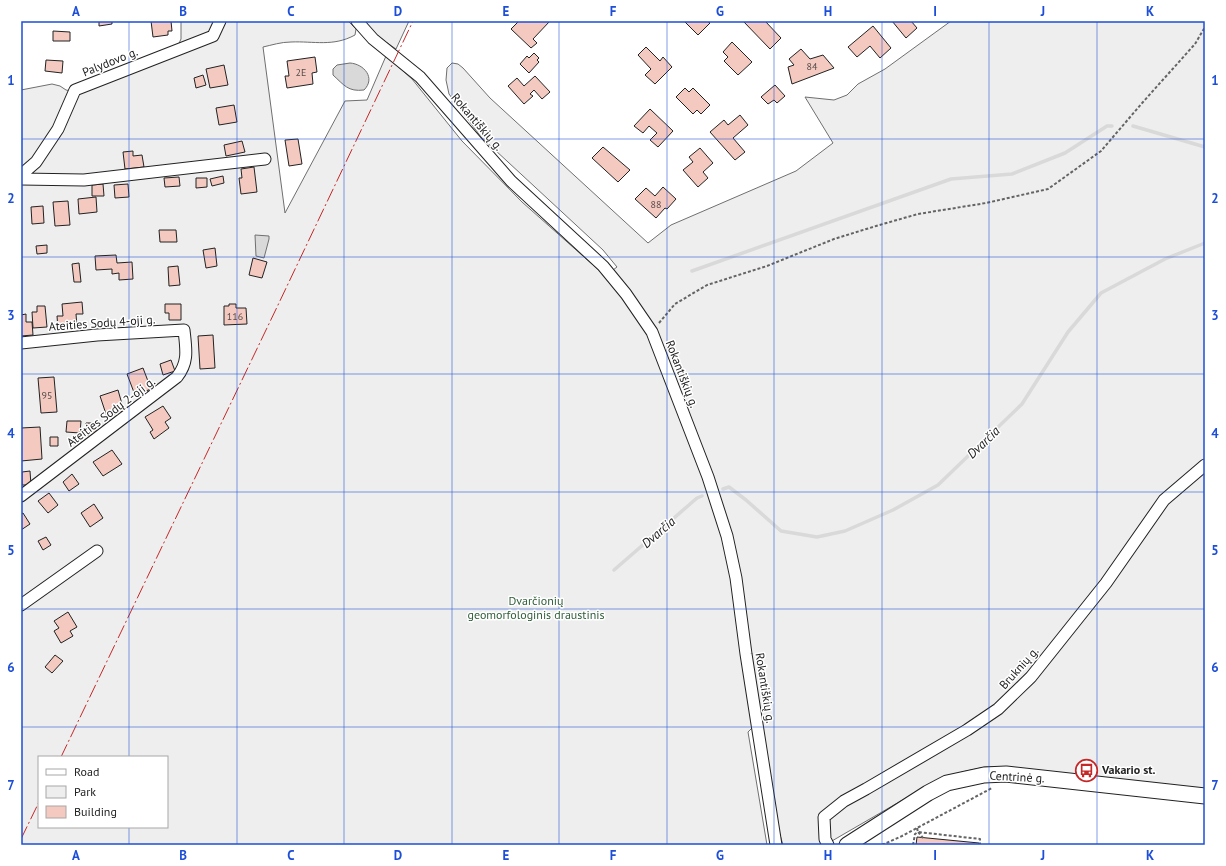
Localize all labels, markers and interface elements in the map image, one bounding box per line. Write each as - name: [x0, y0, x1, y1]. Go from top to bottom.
- text: A: [72, 3, 80, 20]
- text: B: [179, 3, 187, 20]
- text: C: [287, 3, 295, 20]
- text: D: [394, 3, 402, 20]
- text: E: [503, 3, 510, 20]
- text: F: [610, 3, 617, 20]
- text: G: [716, 3, 724, 20]
- text: H: [824, 3, 832, 20]
- text: I: [933, 3, 937, 20]
- text: J: [1040, 3, 1045, 20]
- text: K: [1146, 3, 1154, 20]
- street label: Palydovo g.: [80, 44, 140, 79]
- house number: 84: [807, 60, 818, 73]
- house number: 2E: [296, 66, 306, 79]
- text: 1: [7, 72, 15, 89]
- text: 1: [1211, 72, 1219, 89]
- street label: Rokantiškių g.: [448, 90, 506, 153]
- text: 2: [7, 190, 15, 207]
- text: 2: [1211, 190, 1219, 207]
- house number: 88: [651, 198, 661, 211]
- text: 3: [7, 307, 15, 324]
- text: 3: [1211, 307, 1219, 324]
- house number: 116: [227, 310, 243, 323]
- street label: Ateities Sodų 4-oji g.: [48, 311, 156, 334]
- street label: Rokantiškių g.: [663, 338, 702, 410]
- street label: Ateities Sodų 2-oji g.: [64, 374, 158, 450]
- house number: 95: [42, 389, 52, 402]
- water label: Dvarčia: [963, 422, 1004, 462]
- text: 4: [7, 425, 15, 442]
- text: 4: [1211, 425, 1219, 442]
- water label: Dvarčia: [638, 513, 679, 552]
- text: 5: [7, 542, 15, 559]
- text: 5: [1211, 542, 1219, 559]
- park label: Dvarčionių geomorfologinis draustinis: [468, 593, 604, 622]
- street label: Bruknių g.: [996, 643, 1042, 692]
- street label: Rokantiškių g.: [753, 652, 778, 724]
- text: 6: [7, 659, 15, 676]
- text: 6: [1211, 659, 1219, 676]
- legend: [38, 756, 168, 828]
- bus stop icon: Vakario st.: [1073, 757, 1099, 783]
- place label: Vakario st.: [1101, 762, 1156, 777]
- text: Road: [74, 764, 99, 779]
- street label: Centrinė g.: [989, 768, 1045, 785]
- text: 7: [7, 777, 15, 794]
- text: 7: [1211, 777, 1219, 794]
- text: Park: [74, 784, 96, 799]
- text: Building: [74, 804, 117, 819]
- text: A: [72, 847, 80, 864]
- text: B: [179, 847, 187, 864]
- text: C: [287, 847, 295, 864]
- text: D: [394, 847, 402, 864]
- text: E: [503, 847, 510, 864]
- text: F: [610, 847, 617, 864]
- text: G: [716, 847, 724, 864]
- text: H: [824, 847, 832, 864]
- text: I: [933, 847, 937, 864]
- text: J: [1040, 847, 1045, 864]
- text: K: [1146, 847, 1154, 864]

